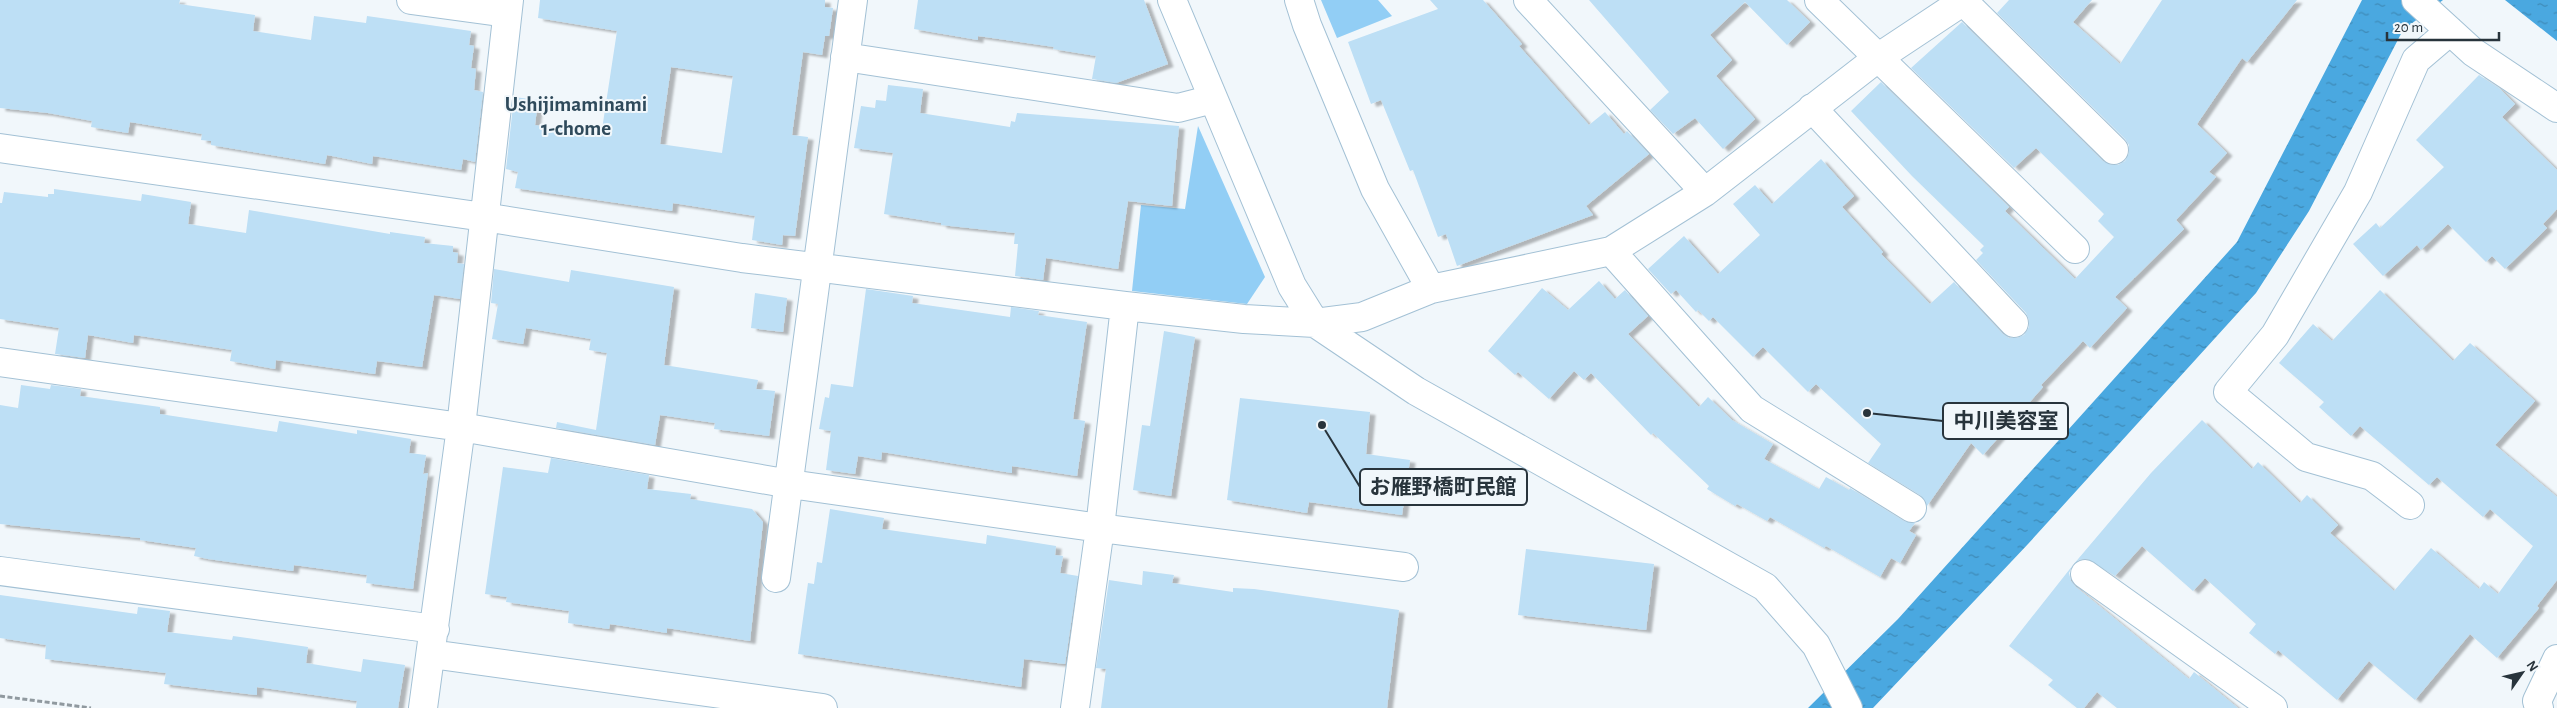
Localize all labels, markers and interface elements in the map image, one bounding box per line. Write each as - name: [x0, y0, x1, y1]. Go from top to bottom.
- scale bar: [2387, 10, 2500, 42]
- text: 20 m: [2394, 20, 2423, 35]
- district label: Ushijimaminami 1-chome: [505, 94, 647, 139]
- callout: 中川美容室: [1943, 403, 2068, 439]
- text: 中川美容室: [1954, 410, 2059, 432]
- callout: お雁野橋町民館: [1360, 469, 1527, 505]
- text: お雁野橋町民館: [1370, 476, 1517, 498]
- north arrow: [2497, 648, 2547, 698]
- text: N: [2523, 658, 2540, 674]

